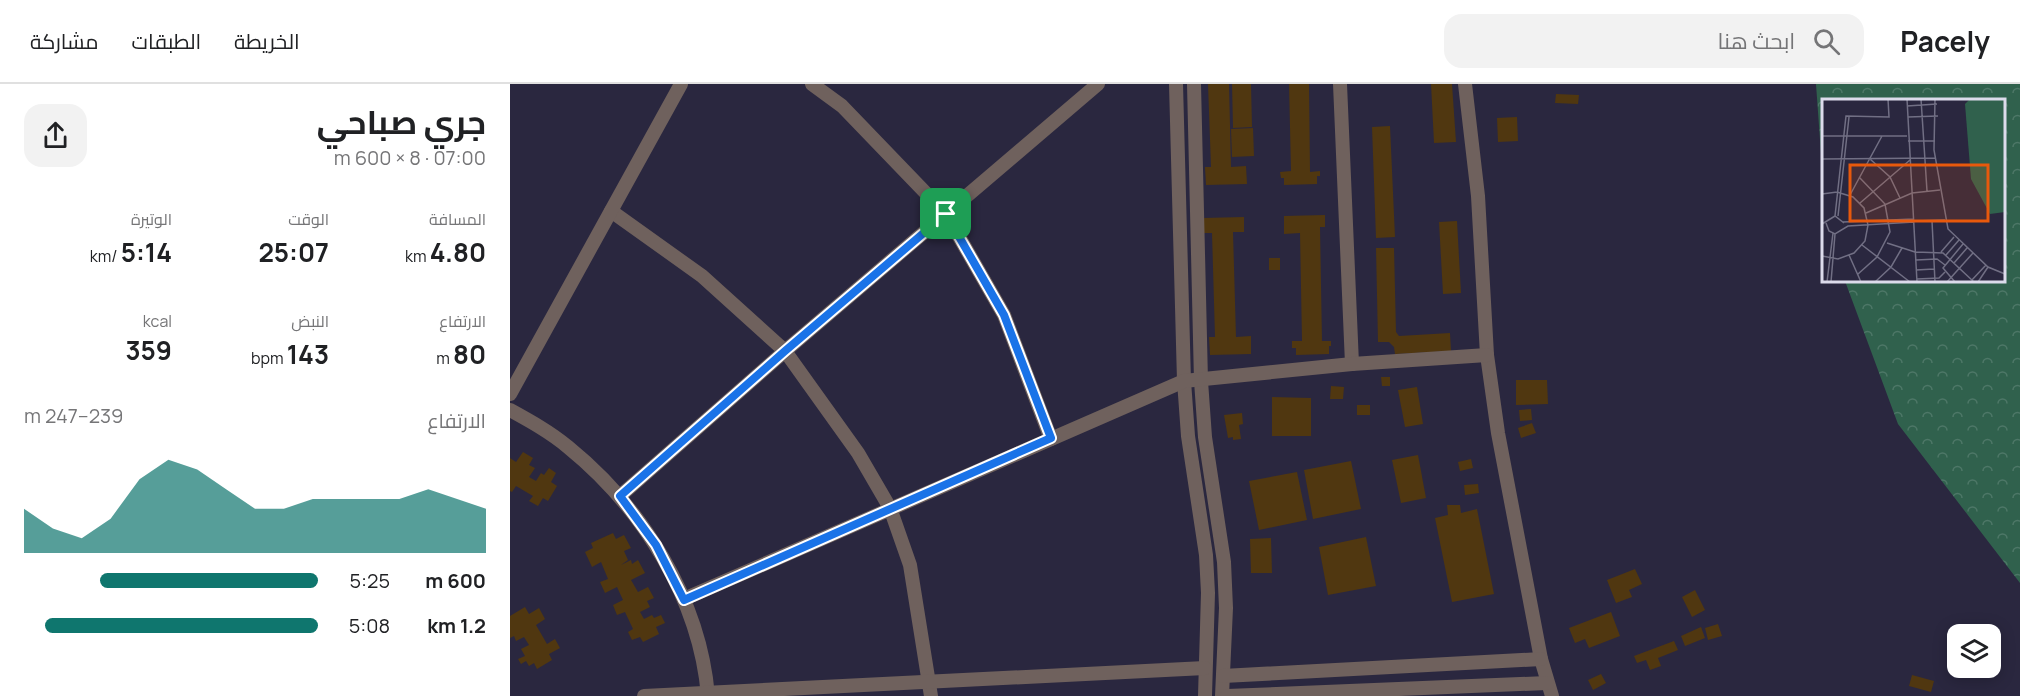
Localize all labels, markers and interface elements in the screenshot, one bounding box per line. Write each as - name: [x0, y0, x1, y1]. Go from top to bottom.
- search box: [1444, 14, 1864, 68]
- text: Pacely: [1900, 22, 1990, 60]
- icon: search: [1810, 25, 1843, 58]
- text: ابحث هنا: [1717, 26, 1795, 56]
- text: مشاركة: [30, 27, 99, 55]
- text: الطبقات: [132, 27, 201, 55]
- text: الخريطة: [234, 27, 300, 55]
- text: جري صباحي: [317, 99, 486, 144]
- inset map: [1822, 99, 2005, 282]
- button: share: [24, 104, 87, 167]
- text: 07:00 · 8 × 600 m: [334, 144, 486, 171]
- pin: [920, 188, 971, 239]
- icon: arrive: [929, 197, 962, 230]
- text: الوتيرة: [131, 208, 172, 230]
- text: الوقت: [288, 208, 329, 230]
- text: المسافة: [429, 208, 486, 230]
- text: 5:14: [121, 234, 172, 270]
- text: 25:07: [258, 234, 329, 270]
- text: 4.80: [430, 234, 486, 270]
- text: /km: [90, 245, 121, 267]
- text: km: [405, 245, 430, 267]
- text: kcal: [143, 310, 172, 332]
- text: النبض: [291, 310, 329, 332]
- text: الارتفاع: [439, 310, 486, 332]
- text: 359: [125, 332, 172, 368]
- text: 143: [287, 336, 329, 372]
- text: 80: [453, 336, 486, 372]
- text: bpm: [251, 347, 287, 369]
- text: m: [436, 347, 453, 369]
- text: 239–247 m: [24, 402, 124, 429]
- text: الارتفاع: [427, 407, 486, 434]
- text: 5:25: [350, 567, 390, 594]
- text: 600 m: [425, 567, 486, 594]
- text: 5:08: [349, 612, 390, 639]
- text: 1.2 km: [427, 612, 486, 639]
- map controls: [1947, 624, 2001, 678]
- button: layers: [1947, 624, 2001, 678]

